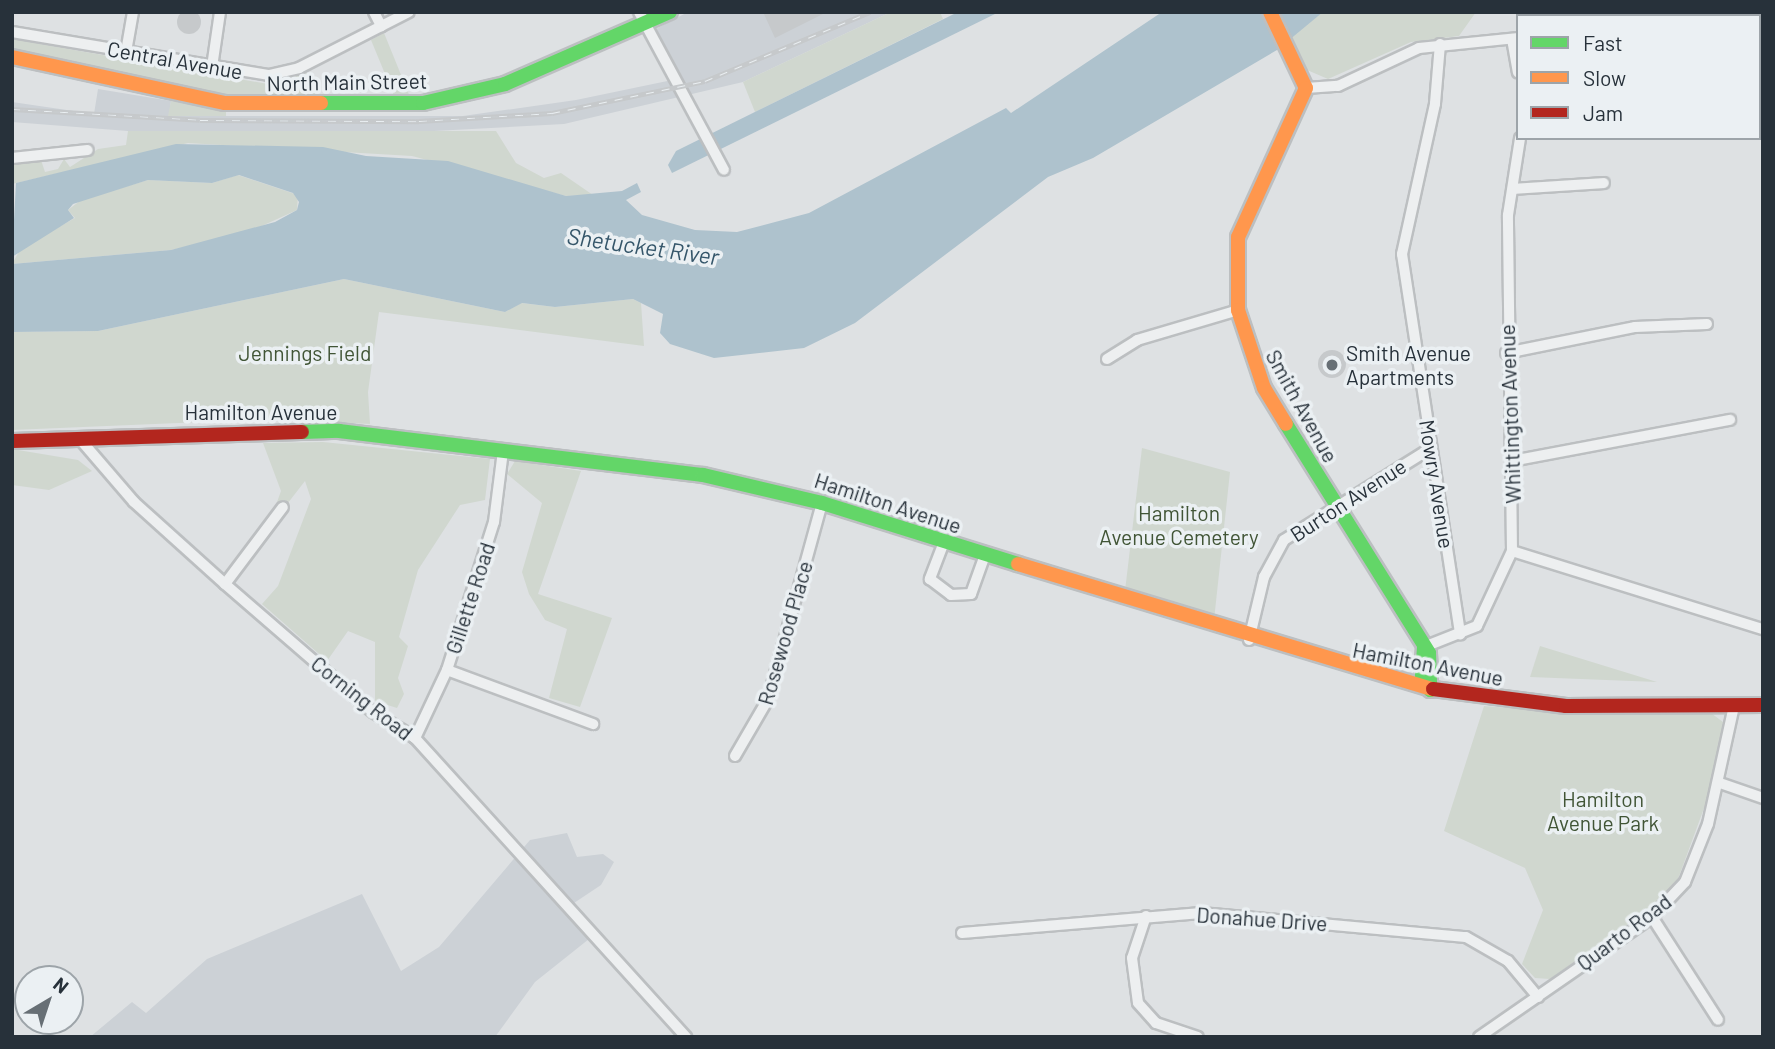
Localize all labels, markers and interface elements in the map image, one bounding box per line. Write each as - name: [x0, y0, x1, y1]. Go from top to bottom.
- legend: [1516, 14, 1761, 140]
- text: Fast: [1583, 30, 1623, 55]
- street label: Central Avenue: [105, 36, 245, 84]
- text: Slow: [1583, 65, 1626, 90]
- street label: North Main Street: [266, 68, 428, 96]
- text: Jam: [1583, 100, 1623, 125]
- water label: Shetucket River: [565, 222, 721, 270]
- street label: Whittington Avenue: [1494, 324, 1526, 504]
- park label: Jennings Field: [239, 340, 371, 366]
- place label: Smith Avenue Apartments: [1346, 340, 1471, 390]
- street label: Smith Avenue: [1261, 345, 1343, 467]
- marker: Smith Avenue Apartments: [1324, 357, 1340, 373]
- street label: Hamilton Avenue: [184, 399, 338, 425]
- street label: Mowry Avenue: [1414, 418, 1460, 550]
- street label: Burton Avenue: [1285, 453, 1411, 547]
- street label: Hamilton Avenue: [811, 467, 965, 539]
- park label: Hamilton Avenue Cemetery: [1099, 500, 1259, 550]
- street label: Gillette Road: [440, 539, 500, 657]
- street label: Rosewood Place: [752, 558, 818, 708]
- street label: Hamilton Avenue: [1350, 637, 1506, 691]
- street label: Corning Road: [306, 651, 418, 745]
- park label: Hamilton Avenue Park: [1547, 786, 1659, 836]
- street label: Quarto Road: [1572, 888, 1676, 976]
- street label: Donahue Drive: [1196, 902, 1328, 936]
- north arrow: [14, 965, 84, 1035]
- text: N: [49, 972, 73, 998]

